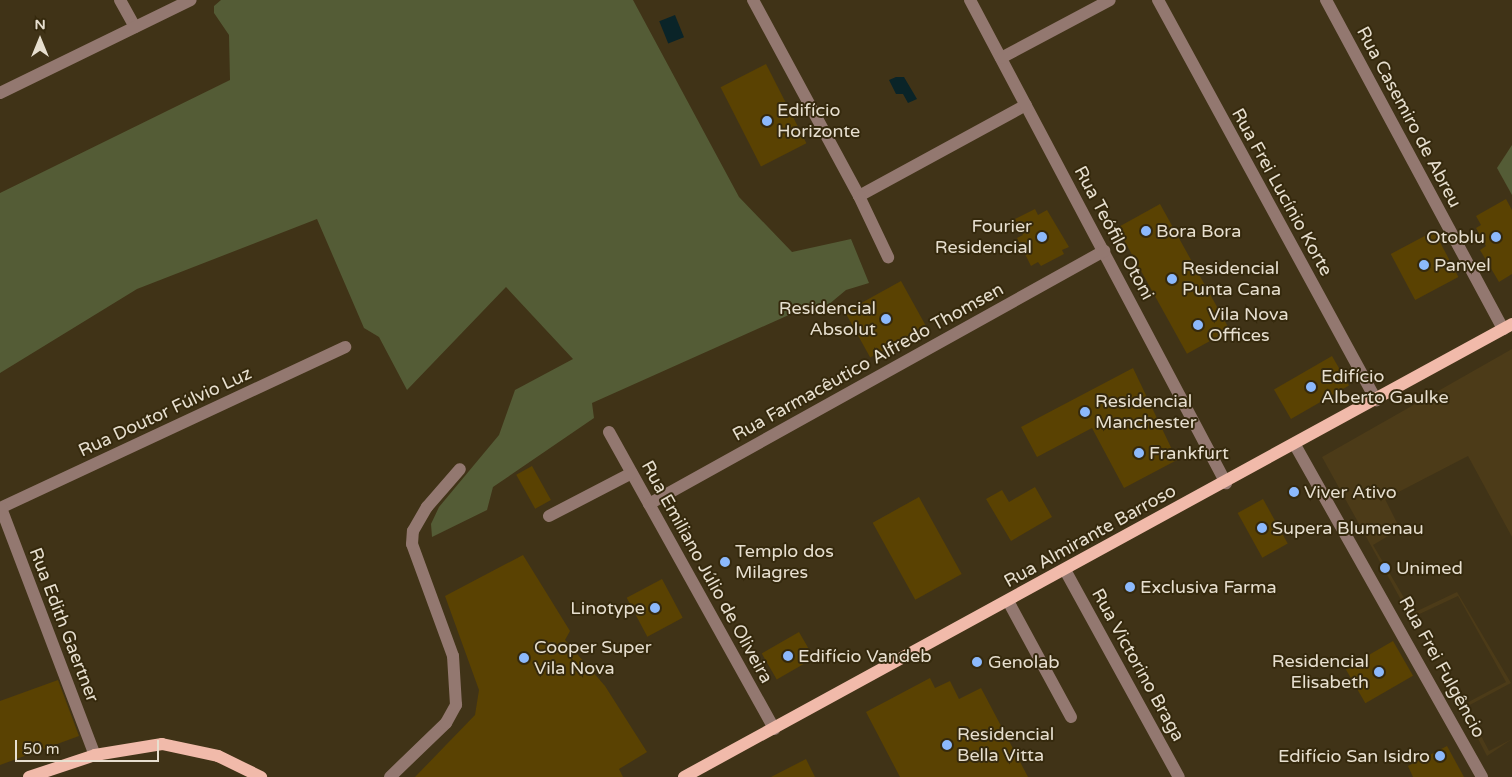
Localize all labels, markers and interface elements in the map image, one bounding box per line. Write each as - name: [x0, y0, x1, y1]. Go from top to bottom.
- north arrow: [15, 15, 65, 65]
- text: N: [34, 16, 46, 33]
- street label: Rua Casemiro de Abreu: [1352, 23, 1466, 211]
- place label: Edifício Horizonte: [777, 100, 860, 142]
- street label: Rua Frei Lucínio Korte: [1227, 104, 1337, 280]
- marker: Edifício Horizonte: [761, 115, 773, 127]
- street label: Rua Teófilo Otoni: [1070, 162, 1158, 304]
- place label: Fourier Residencial: [935, 216, 1032, 258]
- place label: Bora Bora: [1156, 220, 1241, 242]
- marker: Bora Bora: [1140, 225, 1152, 237]
- place label: Otoblu: [1426, 226, 1485, 248]
- marker: Otoblu: [1489, 230, 1503, 244]
- marker: Fourier Residencial: [1036, 231, 1048, 243]
- place label: Panvel: [1434, 254, 1491, 276]
- place label: Residencial Punta Cana: [1182, 258, 1281, 300]
- marker: Panvel: [1418, 259, 1430, 271]
- marker: Residencial Punta Cana: [1166, 273, 1178, 285]
- street label: Rua Farmacêutico Alfredo Thomsen: [729, 278, 1007, 446]
- place label: Residencial Absolut: [779, 298, 876, 340]
- place label: Vila Nova Offices: [1208, 304, 1289, 346]
- marker: Residencial Absolut: [880, 313, 892, 325]
- marker: Vila Nova Offices: [1192, 319, 1204, 331]
- street label: Rua Doutor Fúlvio Luz: [75, 362, 255, 462]
- place label: Edifício Alberto Gaulke: [1321, 366, 1449, 408]
- marker: Edifício Alberto Gaulke: [1305, 381, 1317, 393]
- place label: Residencial Manchester: [1095, 391, 1197, 434]
- marker: Residencial Manchester: [1079, 406, 1091, 418]
- place label: Frankfurt: [1149, 442, 1229, 464]
- marker: Frankfurt: [1133, 447, 1145, 459]
- street label: Rua Emiliano Júlio de Oliveira: [637, 457, 777, 687]
- street label: Rua Almirante Barroso: [1000, 480, 1180, 592]
- place label: Viver Ativo: [1304, 481, 1397, 503]
- marker: Viver Ativo: [1288, 486, 1300, 498]
- place label: Supera Blumenau: [1272, 517, 1424, 539]
- marker: Supera Blumenau: [1256, 522, 1268, 534]
- place label: Templo dos Milagres: [735, 541, 834, 584]
- street label: Rua Edith Gaertner: [25, 545, 103, 705]
- marker: Templo dos Milagres: [719, 556, 731, 568]
- place label: Unimed: [1396, 557, 1463, 579]
- marker: Unimed: [1378, 561, 1392, 575]
- place label: Exclusiva Farma: [1140, 576, 1277, 598]
- marker: Exclusiva Farma: [1124, 581, 1136, 593]
- street label: Rua Victorino Braga: [1087, 585, 1189, 745]
- street label: Rua Frei Fulgêncio: [1394, 593, 1490, 741]
- place label: Linotype: [570, 597, 645, 619]
- marker: Linotype: [649, 602, 661, 614]
- place label: Cooper Super Vila Nova: [534, 637, 652, 680]
- place label: Edifício Vandeb: [798, 645, 932, 667]
- marker: Edifício Vandeb: [782, 650, 794, 662]
- place label: Genolab: [988, 651, 1060, 673]
- place label: Residencial Elisabeth: [1272, 651, 1369, 694]
- marker: Cooper Super Vila Nova: [518, 652, 530, 664]
- marker: Genolab: [970, 655, 984, 669]
- marker: Residencial Elisabeth: [1373, 666, 1385, 678]
- place label: Residencial Bella Vitta: [957, 724, 1054, 766]
- scale bar: [18, 730, 161, 762]
- marker: Residencial Bella Vitta: [941, 739, 953, 751]
- text: 50 m: [23, 740, 60, 758]
- place label: Edifício San Isidro: [1278, 745, 1430, 767]
- marker: Edifício San Isidro: [1434, 750, 1446, 762]

